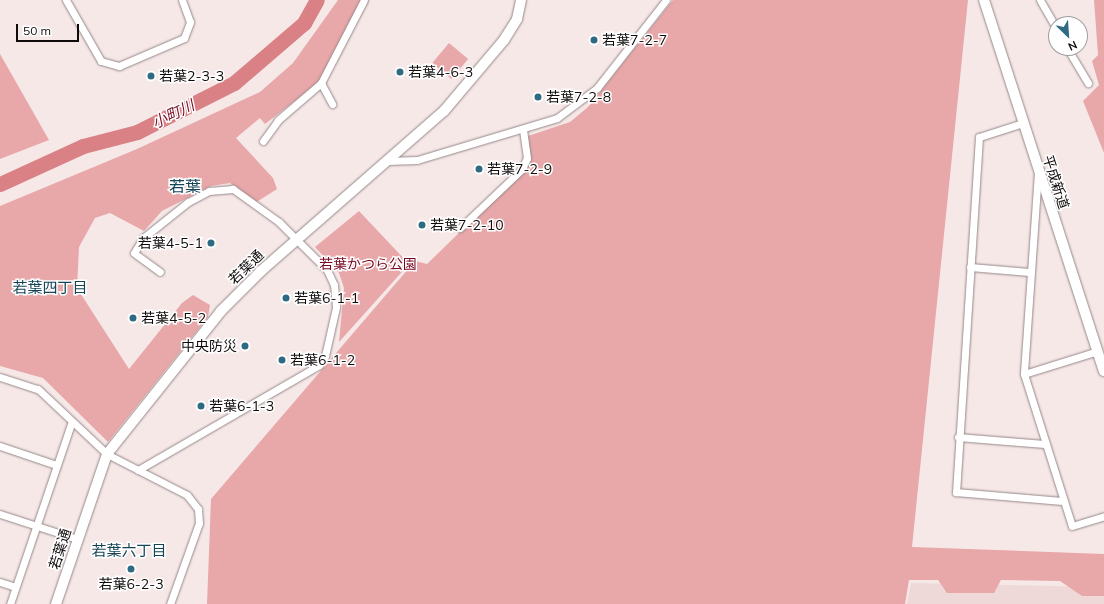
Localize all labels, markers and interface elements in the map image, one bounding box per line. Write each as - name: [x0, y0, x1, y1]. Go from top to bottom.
- scale bar: [18, 16, 81, 42]
- north arrow: [1048, 16, 1088, 56]
- text: 50 m: [23, 23, 51, 38]
- place label: 若葉7-2-7: [602, 32, 667, 48]
- marker: 若葉7-2-7: [589, 35, 599, 45]
- text: N: [1066, 38, 1079, 54]
- place label: 若葉4-6-3: [408, 64, 473, 80]
- marker: 若葉4-6-3: [395, 67, 405, 77]
- place label: 若葉2-3-3: [159, 68, 224, 84]
- marker: 若葉2-3-3: [146, 71, 156, 81]
- place label: 若葉7-2-8: [546, 89, 611, 105]
- marker: 若葉7-2-8: [533, 92, 543, 102]
- water label: 小町川: [149, 96, 197, 132]
- street label: 平成新道: [1039, 153, 1073, 211]
- place label: 若葉7-2-9: [487, 161, 552, 177]
- marker: 若葉7-2-9: [474, 164, 484, 174]
- district label: 若葉: [169, 176, 201, 196]
- place label: 若葉7-2-10: [430, 217, 504, 233]
- marker: 若葉7-2-10: [417, 220, 427, 230]
- place label: 若葉4-5-1: [138, 235, 203, 251]
- marker: 若葉4-5-1: [206, 238, 216, 248]
- street label: 若葉通: [225, 246, 267, 288]
- park label: 若葉かつら公園: [319, 256, 417, 272]
- district label: 若葉四丁目: [13, 279, 87, 297]
- place label: 若葉6-1-1: [294, 290, 359, 306]
- marker: 若葉6-1-1: [281, 293, 291, 303]
- place label: 若葉4-5-2: [141, 310, 206, 326]
- marker: 若葉4-5-2: [128, 313, 138, 323]
- place label: 中央防災: [181, 338, 237, 354]
- marker: 中央防災: [240, 341, 250, 351]
- place label: 若葉6-1-2: [290, 352, 355, 368]
- marker: 若葉6-1-2: [277, 355, 287, 365]
- place label: 若葉6-1-3: [209, 398, 274, 414]
- marker: 若葉6-1-3: [196, 401, 206, 411]
- street label: 若葉通: [46, 526, 74, 572]
- district label: 若葉六丁目: [92, 542, 166, 560]
- marker: 若葉6-2-3: [126, 564, 136, 574]
- place label: 若葉6-2-3: [98, 576, 164, 592]

